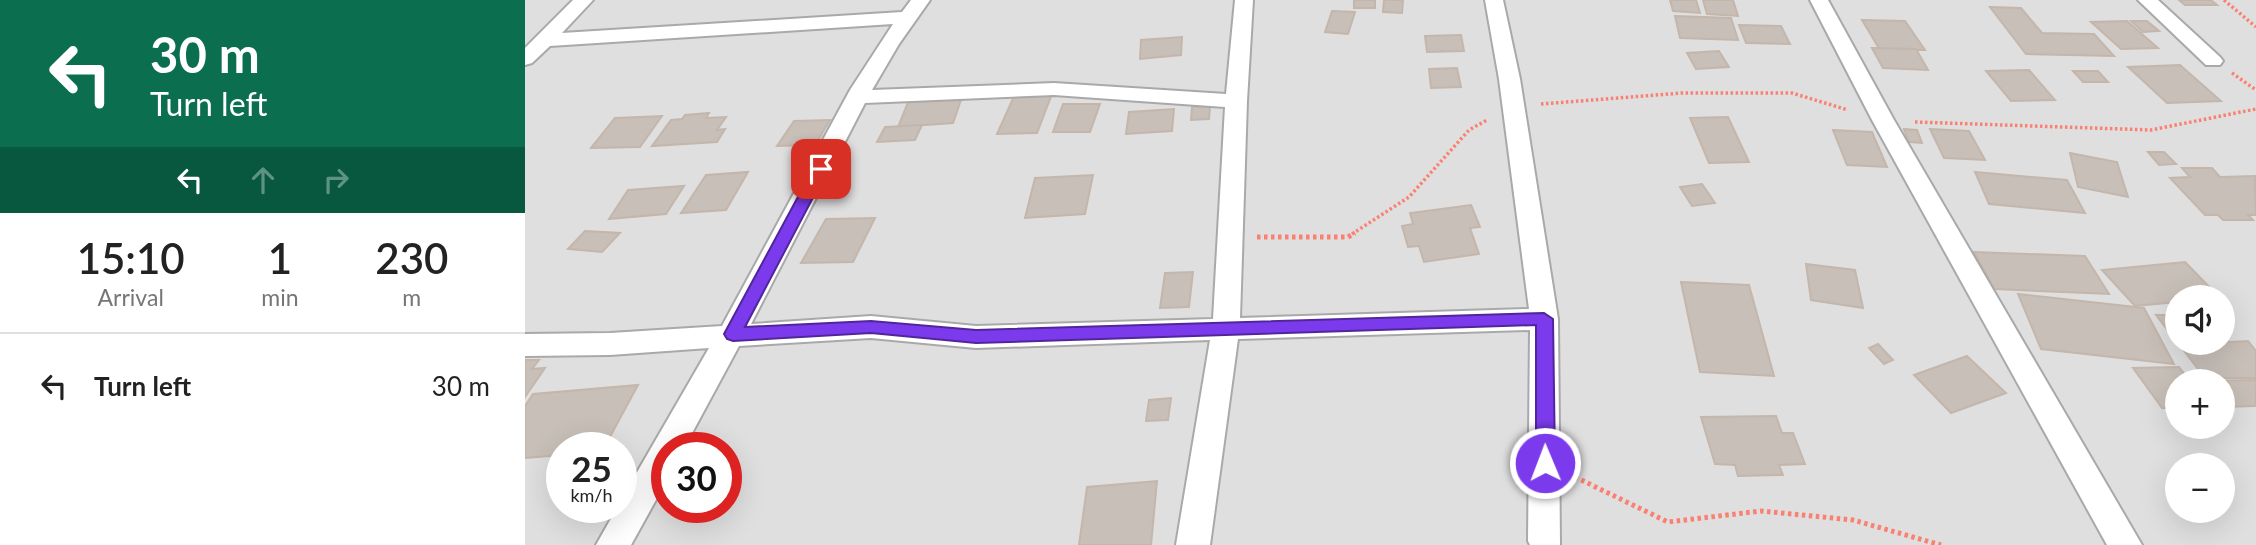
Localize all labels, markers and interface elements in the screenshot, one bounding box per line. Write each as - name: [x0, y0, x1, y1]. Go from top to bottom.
- text: 30 m: [150, 25, 260, 83]
- icon: left: [35, 28, 126, 119]
- text: Turn left: [150, 84, 267, 123]
- pin: [791, 139, 851, 199]
- icon: arrive: [802, 150, 840, 188]
- icon: left: [171, 161, 209, 199]
- icon: ahead: [244, 161, 282, 199]
- icon: right: [317, 161, 355, 199]
- text: 15:10: [77, 233, 185, 283]
- text: 1: [268, 233, 292, 283]
- text: 230: [375, 233, 448, 283]
- text: Arrival: [98, 283, 164, 311]
- text: min: [261, 283, 299, 311]
- text: m: [402, 283, 421, 311]
- map controls: [2165, 285, 2235, 523]
- button: sound: [2165, 285, 2235, 355]
- icon: left: [35, 367, 73, 405]
- button: +: [2165, 369, 2235, 439]
- text: Turn left: [94, 370, 191, 402]
- text: 30 m: [432, 370, 490, 402]
- position arrow: [1508, 426, 1582, 500]
- speed limit sign: 30: [651, 432, 742, 523]
- text: 25: [571, 447, 612, 489]
- button: −: [2165, 453, 2235, 523]
- text: km/h: [570, 484, 613, 506]

